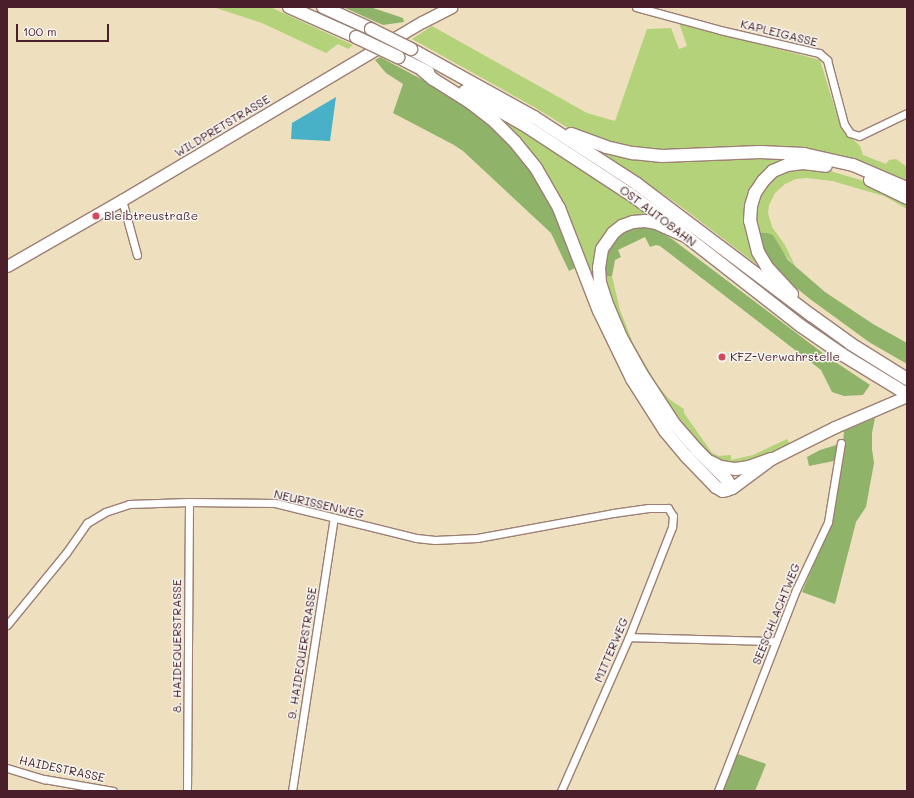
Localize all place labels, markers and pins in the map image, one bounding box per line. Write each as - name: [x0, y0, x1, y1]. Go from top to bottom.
- place label: Bleibtreustraße: [104, 209, 198, 223]
- marker: Bleibtreustraße: [91, 211, 101, 221]
- place label: KFZ-Verwahrstelle: [730, 350, 840, 364]
- marker: KFZ-Verwahrstelle: [717, 352, 727, 362]

